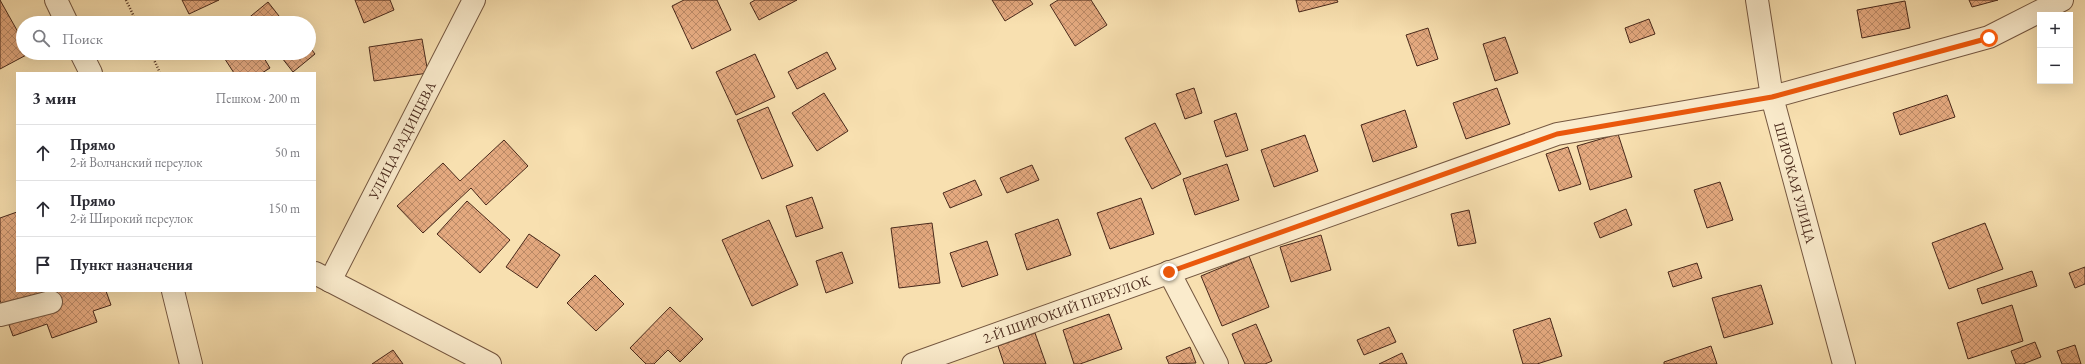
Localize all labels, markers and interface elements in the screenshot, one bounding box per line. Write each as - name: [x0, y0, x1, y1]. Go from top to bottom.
- map controls: [2037, 12, 2073, 84]
- button: +: [2037, 12, 2073, 48]
- search box: [16, 16, 316, 60]
- icon: search: [30, 27, 52, 49]
- text: Поиск: [62, 29, 103, 48]
- route start: [1980, 29, 1998, 47]
- button: −: [2037, 48, 2073, 84]
- street label: УЛИЦА РАДИЩЕВА: [364, 78, 440, 203]
- text: 3 мин: [32, 87, 76, 109]
- text: Пешком · 200 m: [216, 90, 300, 107]
- street label: ШИРОКАЯ УЛИЦА: [1770, 120, 1820, 246]
- text: Прямо: [70, 135, 115, 154]
- icon: ahead: [32, 142, 54, 164]
- text: 50 m: [275, 144, 300, 161]
- text: 2-й Волчанский переулок: [70, 154, 202, 171]
- text: Прямо: [70, 191, 115, 210]
- icon: ahead: [32, 198, 54, 220]
- text: 150 m: [269, 200, 300, 217]
- text: 2-й Широкий переулок: [70, 210, 193, 227]
- icon: arrive: [32, 254, 54, 276]
- text: Пункт назначения: [70, 255, 193, 274]
- route end: [1160, 263, 1178, 281]
- street label: 2-Й ШИРОКИЙ ПЕРЕУЛОК: [980, 271, 1153, 347]

